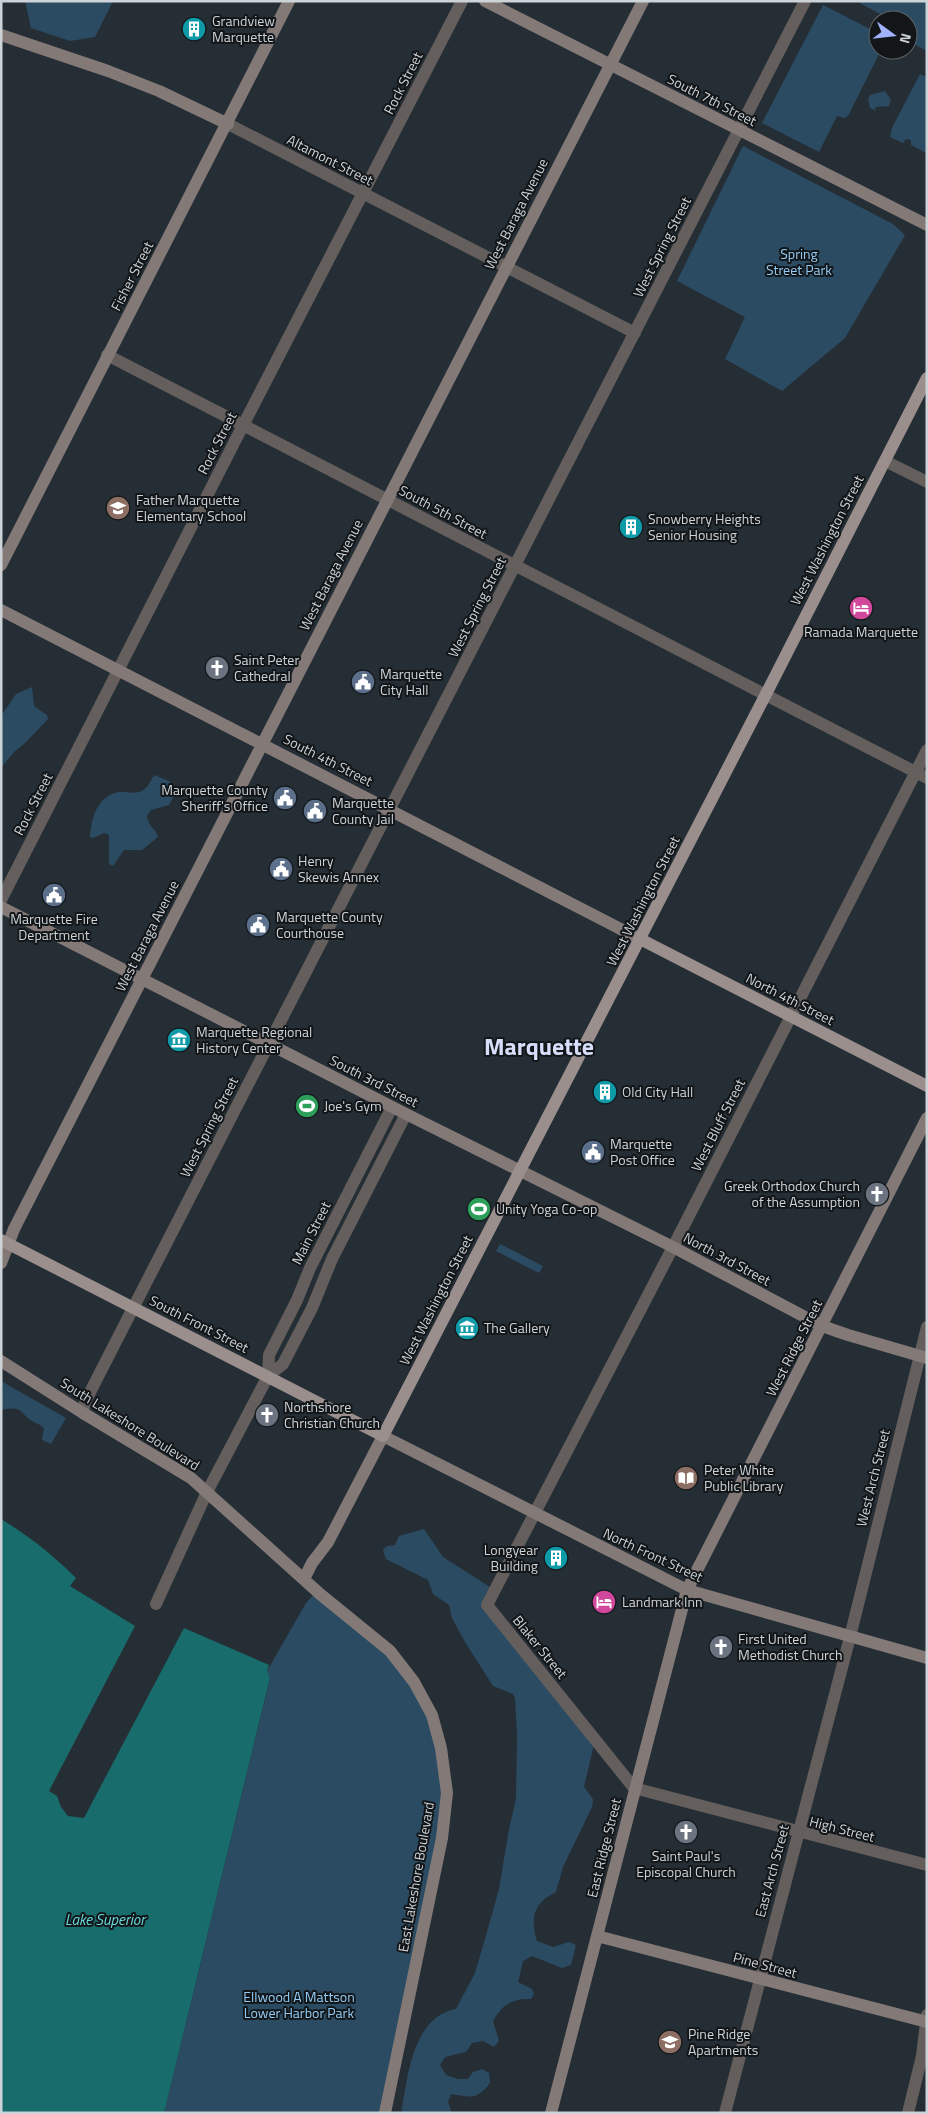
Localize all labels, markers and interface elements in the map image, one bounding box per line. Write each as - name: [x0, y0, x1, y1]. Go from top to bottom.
- place label: Grandview Marquette: [212, 10, 275, 47]
- north arrow: [868, 10, 918, 60]
- building icon: Grandview Marquette: [181, 16, 207, 42]
- text: N: [895, 31, 917, 46]
- street label: Rock Street: [378, 48, 427, 118]
- street label: South 7th Street: [664, 68, 760, 131]
- street label: Altamont Street: [284, 129, 377, 190]
- street label: West Baraga Avenue: [478, 155, 553, 273]
- street label: West Spring Street: [627, 193, 696, 301]
- street label: Fisher Street: [105, 237, 158, 314]
- park label: Spring Street Park: [766, 243, 832, 280]
- street label: Rock Street: [192, 408, 241, 478]
- street label: West Washington Street: [785, 471, 869, 609]
- street label: South 5th Street: [395, 479, 491, 544]
- place label: Father Marquette Elementary School: [136, 489, 246, 526]
- school or university icon: Father Marquette Elementary School: [105, 495, 131, 521]
- place label: Snowberry Heights Senior Housing: [648, 508, 761, 545]
- building icon: Snowberry Heights Senior Housing: [618, 514, 644, 540]
- street label: West Baraga Avenue: [293, 516, 368, 634]
- street label: West Spring Street: [442, 553, 511, 661]
- hotel icon: Ramada Marquette: [848, 595, 874, 621]
- place label: Ramada Marquette: [804, 621, 918, 642]
- place label: Saint Peter Cathedral: [234, 649, 299, 686]
- church icon: Saint Peter Cathedral: [204, 655, 230, 681]
- place label: Marquette City Hall: [380, 663, 442, 700]
- public building icon: Marquette City Hall: [350, 669, 376, 695]
- street label: South 4th Street: [280, 728, 376, 791]
- street label: Rock Street: [8, 769, 57, 839]
- place label: Marquette County Sheriff's Office: [161, 779, 268, 816]
- public building icon: Marquette County Sheriff's Office: [272, 785, 298, 811]
- place label: Marquette County Jail: [332, 792, 394, 829]
- public building icon: Marquette County Jail: [302, 798, 328, 824]
- street label: West Washington Street: [601, 832, 685, 970]
- place label: Henry Skewis Annex: [298, 850, 380, 887]
- public building icon: Henry Skewis Annex: [268, 856, 294, 882]
- street label: West Baraga Avenue: [109, 877, 184, 995]
- public building icon: Marquette Fire Department: [41, 882, 67, 908]
- place label: Marquette County Courthouse: [276, 906, 383, 943]
- place label: Marquette Fire Department: [10, 908, 98, 945]
- public building icon: Marquette County Courthouse: [245, 912, 271, 938]
- street label: North 4th Street: [742, 967, 838, 1030]
- place label: Marquette Regional History Center: [196, 1021, 312, 1058]
- museum icon: Marquette Regional History Center: [166, 1027, 192, 1053]
- district label: Marquette: [484, 1028, 594, 1064]
- street label: South 3rd Street: [326, 1049, 422, 1112]
- street label: West Spring Street: [174, 1073, 243, 1181]
- street label: West Bluff Street: [685, 1075, 750, 1175]
- building icon: Old City Hall: [592, 1079, 618, 1105]
- place label: Old City Hall: [622, 1081, 693, 1102]
- sports icon: Joe's Gym: [294, 1093, 320, 1119]
- place label: Joe's Gym: [324, 1095, 382, 1116]
- place label: Marquette Post Office: [610, 1133, 675, 1170]
- public building icon: Marquette Post Office: [580, 1139, 606, 1165]
- place label: Greek Orthodox Church of the Assumption: [724, 1175, 860, 1212]
- church icon: Greek Orthodox Church of the Assumption: [864, 1181, 890, 1207]
- sports icon: Unity Yoga Co-op: [466, 1196, 492, 1222]
- street label: Main Street: [286, 1197, 336, 1268]
- place label: Unity Yoga Co-op: [496, 1198, 597, 1219]
- street label: North 3rd Street: [680, 1227, 775, 1290]
- street label: West Washington Street: [394, 1231, 478, 1369]
- street label: South Front Street: [146, 1290, 252, 1358]
- street label: West Ridge Street: [760, 1296, 827, 1400]
- museum icon: The Gallery: [454, 1315, 480, 1341]
- place label: The Gallery: [484, 1317, 550, 1338]
- street label: South Lakeshore Boulevard: [56, 1372, 204, 1475]
- place label: Northshore Christian Church: [284, 1396, 380, 1433]
- church icon: Northshore Christian Church: [254, 1402, 280, 1428]
- street label: West Arch Street: [850, 1427, 895, 1529]
- place label: Peter White Public Library: [704, 1459, 783, 1496]
- library icon: Peter White Public Library: [673, 1465, 699, 1491]
- street label: North Front Street: [600, 1522, 707, 1587]
- place label: Longyear Building: [484, 1539, 538, 1576]
- building icon: Longyear Building: [543, 1545, 569, 1571]
- hotel icon: Landmark Inn: [591, 1589, 617, 1615]
- place label: Landmark Inn: [622, 1591, 702, 1612]
- street label: Blaker Street: [508, 1610, 573, 1683]
- place label: First United Methodist Church: [738, 1628, 842, 1665]
- church icon: First United Methodist Church: [708, 1634, 734, 1660]
- street label: East Ridge Street: [581, 1796, 626, 1900]
- street label: East Lakeshore Boulevard: [392, 1800, 439, 1954]
- street label: High Street: [807, 1810, 877, 1847]
- church icon: Saint Paul's Episcopal Church: [673, 1819, 699, 1845]
- street label: East Arch Street: [749, 1822, 794, 1920]
- place label: Saint Paul's Episcopal Church: [636, 1845, 736, 1882]
- water label: Lake Superior: [65, 1908, 147, 1931]
- street label: Pine Street: [731, 1946, 799, 1983]
- park label: Ellwood A Mattson Lower Harbor Park: [243, 1986, 355, 2023]
- place label: Pine Ridge Apartments: [688, 2023, 758, 2060]
- school or university icon: Pine Ridge Apartments: [657, 2029, 683, 2055]

